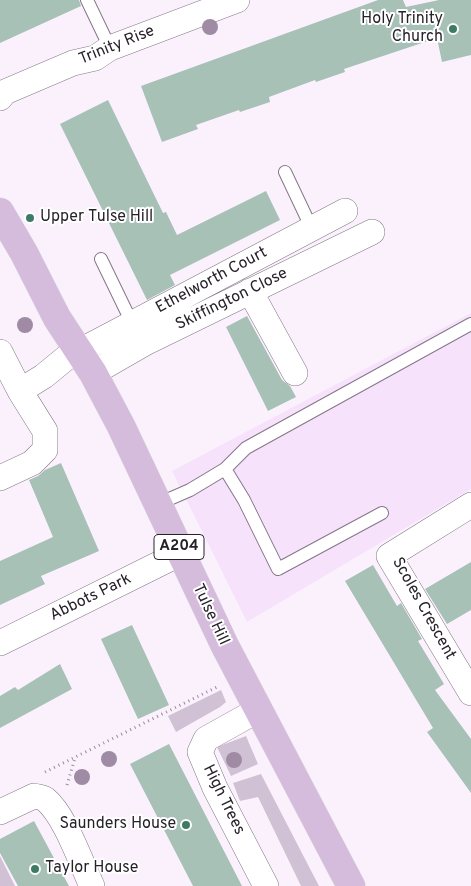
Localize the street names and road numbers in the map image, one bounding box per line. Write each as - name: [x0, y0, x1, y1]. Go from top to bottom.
- street label: Trinity Rise: [76, 22, 158, 70]
- street label: Ethelworth Court: [153, 244, 271, 318]
- street label: Skiffington Close: [173, 265, 291, 335]
- road number: A204: [154, 534, 204, 560]
- street label: Scoles Crescent: [387, 555, 459, 663]
- street label: Abbots Park: [47, 570, 135, 626]
- street label: Tulse Hill: [188, 581, 232, 649]
- street label: High Trees: [198, 762, 248, 838]

